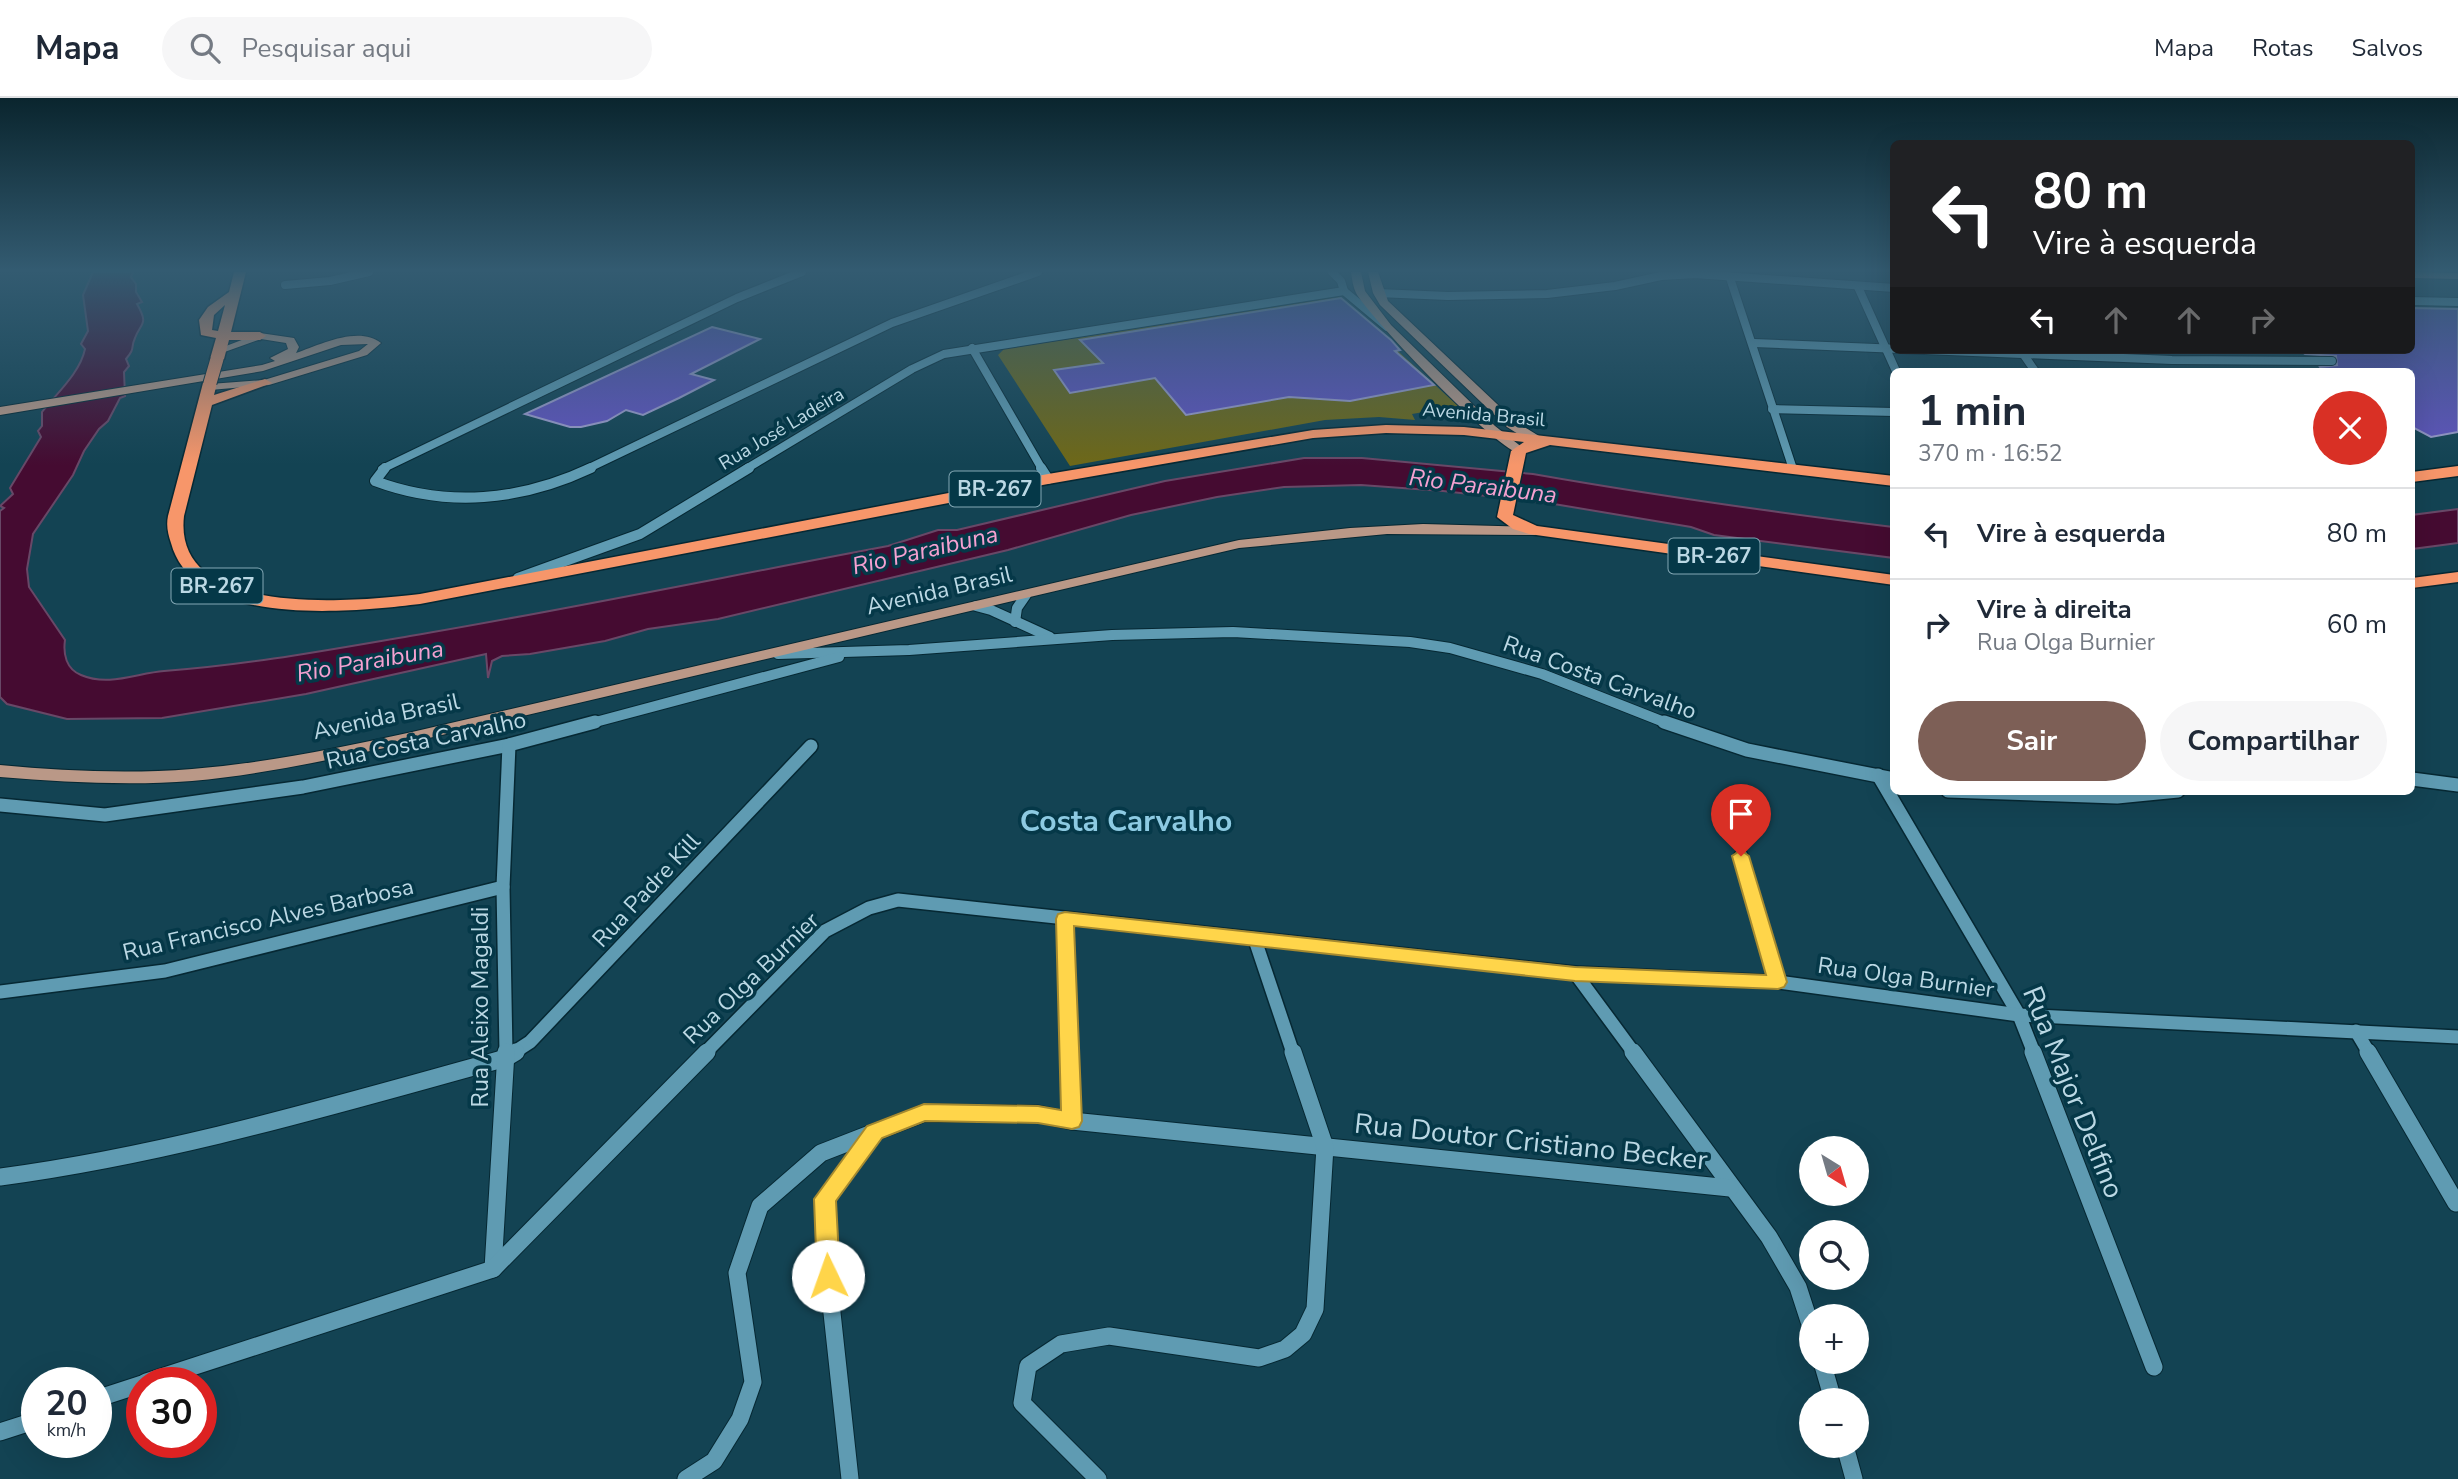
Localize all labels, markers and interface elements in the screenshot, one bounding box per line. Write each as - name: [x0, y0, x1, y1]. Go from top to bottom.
- search box: [162, 17, 652, 80]
- text: Mapa: [35, 26, 120, 71]
- icon: search: [186, 29, 224, 67]
- text: Pesquisar aqui: [242, 31, 411, 66]
- text: Mapa: [2154, 32, 2214, 64]
- text: Rotas: [2252, 32, 2314, 64]
- text: Salvos: [2352, 32, 2423, 64]
- text: 80 m: [2033, 158, 2148, 225]
- icon: left: [1918, 168, 2009, 259]
- text: Vire à esquerda: [2033, 222, 2257, 265]
- icon: left: [2024, 301, 2062, 339]
- icon: ahead: [2097, 301, 2135, 339]
- icon: ahead: [2170, 301, 2208, 339]
- icon: right: [2243, 301, 2281, 339]
- street label: Rua José Ladeira: [714, 381, 849, 477]
- text: 1 min: [1918, 383, 2027, 440]
- button: close: [2313, 391, 2387, 465]
- street label: Avenida Brasil: [1421, 397, 1547, 433]
- text: 370 m · 16:52: [1918, 438, 2063, 469]
- water label: Rio Paraibuna: [1407, 461, 1559, 511]
- road number: BR-267: [950, 472, 1040, 506]
- icon: left: [1918, 515, 1956, 553]
- text: Vire à esquerda: [1977, 516, 2166, 551]
- text: 80 m: [2327, 516, 2387, 551]
- water label: Rio Paraibuna: [849, 518, 1001, 582]
- road number: BR-267: [1668, 538, 1760, 574]
- street label: Avenida Brasil: [863, 559, 1015, 622]
- road number: BR-267: [172, 568, 262, 603]
- text: Vire à direita: [1977, 592, 2132, 627]
- icon: right: [1918, 606, 1956, 644]
- text: 60 m: [2327, 607, 2387, 642]
- text: Rua Olga Burnier: [1977, 627, 2155, 658]
- street label: Rua Costa Carvalho: [1499, 628, 1701, 727]
- water label: Rio Paraibuna: [294, 632, 446, 690]
- street label: Avenida Brasil: [310, 686, 462, 747]
- button: Sair: [1918, 701, 2146, 781]
- button: Compartilhar: [2160, 701, 2387, 781]
- street label: Rua Costa Carvalho: [323, 704, 529, 777]
- pin: [1711, 784, 1771, 856]
- icon: arrive: [1722, 795, 1760, 833]
- district label: Costa Carvalho: [1020, 801, 1232, 842]
- street label: Rua Padre Kill: [585, 826, 707, 954]
- street label: Rua Francisco Alves Barbosa: [119, 871, 417, 968]
- street label: Rua Olga Burnier: [677, 905, 827, 1051]
- street label: Rua Aleixo Magaldi: [465, 907, 496, 1107]
- street label: Rua Olga Burnier: [1816, 950, 1997, 1005]
- street label: Rua Major Delfino: [2013, 981, 2133, 1204]
- street label: Rua Doutor Cristiano Becker: [1352, 1105, 1709, 1179]
- north arrow: [1799, 1136, 1869, 1206]
- map controls: [1799, 1136, 1869, 1458]
- button: search: [1799, 1220, 1869, 1290]
- position arrow: [791, 1239, 865, 1313]
- button: +: [1799, 1304, 1869, 1374]
- speed limit sign: 30: [126, 1367, 217, 1458]
- text: 20: [45, 1380, 88, 1427]
- button: −: [1799, 1388, 1869, 1458]
- text: km/h: [47, 1418, 86, 1442]

